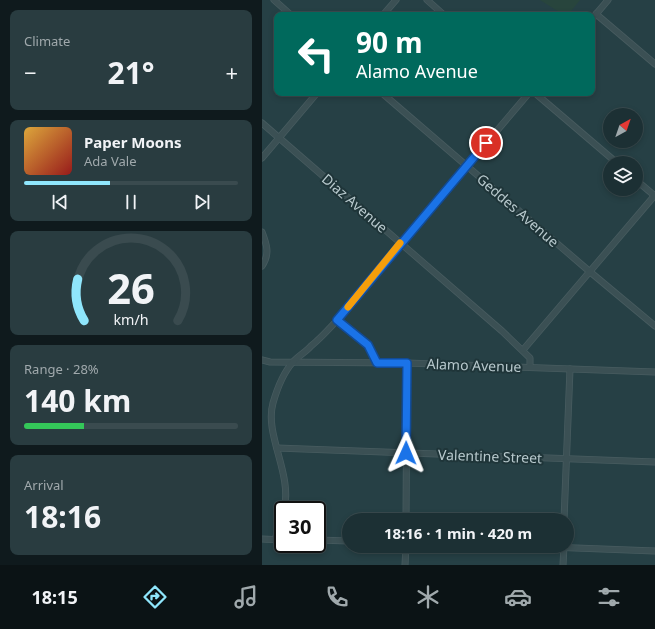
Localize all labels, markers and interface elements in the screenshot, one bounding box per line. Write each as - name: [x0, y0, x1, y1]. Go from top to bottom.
- text: 90 m: [356, 23, 423, 61]
- icon: left: [290, 28, 342, 80]
- text: Climate: [24, 32, 70, 50]
- text: 21°: [107, 52, 155, 93]
- text: −: [24, 57, 37, 87]
- text: +: [225, 57, 238, 87]
- text: Alamo Avenue: [356, 59, 478, 83]
- north arrow: [603, 108, 643, 148]
- map controls: [603, 108, 643, 196]
- pin: [469, 126, 503, 160]
- text: Paper Moons: [84, 132, 182, 152]
- icon: arrive: [475, 132, 497, 154]
- text: Ada Vale: [84, 152, 137, 170]
- button: layers: [603, 156, 643, 196]
- street label: Diaz Avenue: [318, 169, 392, 237]
- street label: Geddes Avenue: [473, 169, 563, 251]
- icon: previous: [49, 191, 71, 213]
- icon: pause: [120, 191, 142, 213]
- icon: next: [191, 191, 213, 213]
- text: 26: [107, 259, 155, 315]
- text: km/h: [113, 309, 149, 328]
- street label: Alamo Avenue: [426, 354, 522, 376]
- text: Range · 28%: [24, 360, 99, 378]
- text: 140 km: [24, 380, 131, 421]
- position arrow: [385, 432, 427, 474]
- street label: Valentine Street: [438, 445, 542, 467]
- text: Arrival: [24, 476, 64, 494]
- text: 18:16: [24, 496, 101, 537]
- speed limit sign: 30: [274, 501, 326, 553]
- text: 18:16 · 1 min · 420 m: [384, 523, 532, 543]
- icon: directions: [141, 583, 169, 611]
- icon: music: [232, 583, 260, 611]
- icon: phone: [323, 583, 351, 611]
- icon: climate: [414, 583, 442, 611]
- icon: car: [504, 583, 532, 611]
- icon: filters: [595, 583, 623, 611]
- text: 18:15: [31, 585, 78, 609]

